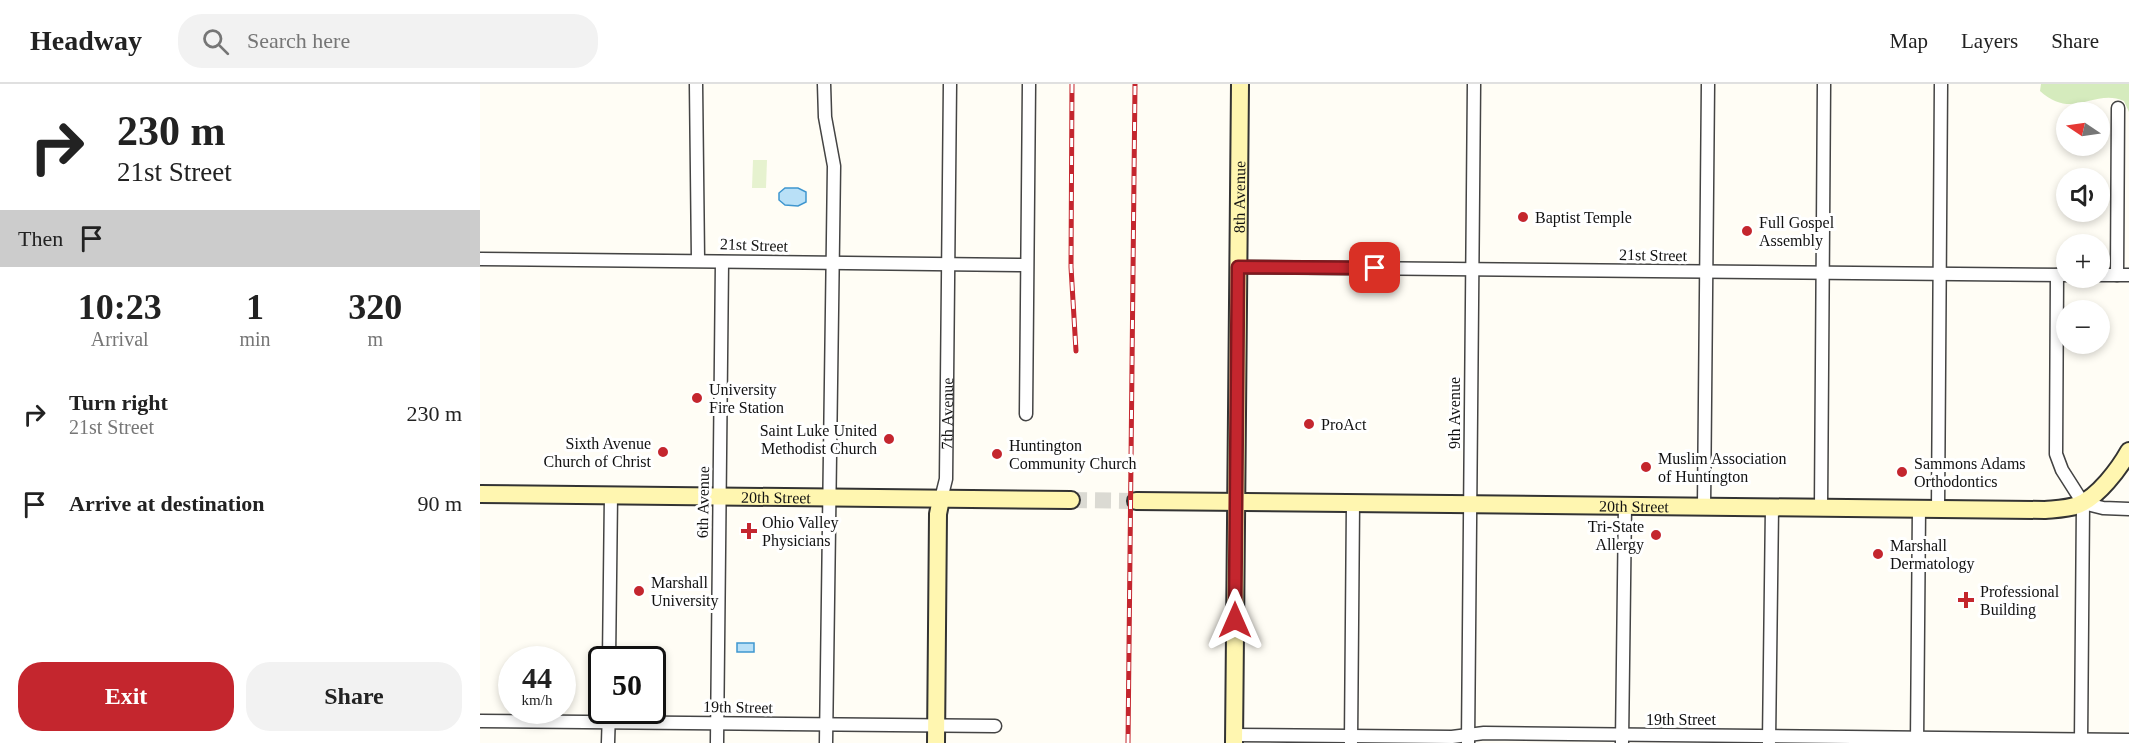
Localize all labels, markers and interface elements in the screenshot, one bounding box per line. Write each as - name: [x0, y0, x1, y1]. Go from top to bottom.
- search box: [178, 14, 598, 68]
- text: Headway: [30, 25, 142, 56]
- icon: search: [199, 25, 232, 58]
- text: Search here: [247, 28, 350, 53]
- text: Map: [1890, 29, 1928, 53]
- text: Layers: [1961, 29, 2018, 53]
- text: Share: [2051, 29, 2099, 53]
- north arrow: [2056, 102, 2110, 156]
- map controls: [2056, 102, 2110, 354]
- icon: right: [18, 108, 96, 186]
- text: 230 m: [117, 108, 226, 154]
- text: 21st Street: [117, 157, 232, 187]
- street label: 8th Avenue: [1230, 161, 1248, 233]
- button: sound: [2056, 168, 2110, 222]
- place label: Baptist Temple: [1535, 209, 1632, 227]
- marker: Baptist Temple: [1516, 210, 1530, 224]
- place label: Full Gospel Assembly: [1759, 214, 1835, 250]
- icon: arrive: [75, 222, 108, 255]
- marker: Full Gospel Assembly: [1740, 224, 1754, 238]
- text: Then: [18, 226, 63, 251]
- button: +: [2056, 234, 2110, 288]
- street label: 21st Street: [720, 235, 789, 255]
- pin: [1349, 242, 1400, 293]
- street label: 21st Street: [1619, 246, 1688, 264]
- icon: arrive: [1358, 251, 1391, 284]
- text: 10:23: [78, 287, 162, 327]
- text: 1: [246, 287, 264, 327]
- text: 320: [348, 287, 402, 327]
- button: −: [2056, 300, 2110, 354]
- text: Arrival: [91, 328, 149, 350]
- text: min: [239, 328, 271, 350]
- text: m: [368, 328, 383, 350]
- street label: 7th Avenue: [938, 377, 956, 450]
- street label: 9th Avenue: [1446, 377, 1463, 449]
- place label: University Fire Station: [709, 381, 784, 416]
- text: Turn right: [69, 390, 168, 415]
- marker: University Fire Station: [690, 391, 704, 405]
- icon: right: [18, 398, 51, 431]
- text: 230 m: [406, 401, 462, 426]
- text: 21st Street: [69, 416, 154, 438]
- place label: ProAct: [1321, 416, 1367, 433]
- marker: ProAct: [1302, 417, 1316, 431]
- place label: Saint Luke United Methodist Church: [760, 422, 877, 457]
- marker: Saint Luke United Methodist Church: [882, 432, 896, 446]
- place label: Sixth Avenue Church of Christ: [543, 435, 652, 470]
- place label: Huntington Community Church: [1009, 437, 1137, 473]
- marker: Sixth Avenue Church of Christ: [656, 445, 670, 459]
- marker: Huntington Community Church: [990, 447, 1004, 461]
- place label: Muslim Association of Huntington: [1658, 450, 1786, 486]
- place label: Sammons Adams Orthodontics: [1914, 455, 2026, 490]
- marker: Muslim Association of Huntington: [1639, 460, 1653, 474]
- marker: Sammons Adams Orthodontics: [1895, 465, 1909, 479]
- street label: 6th Avenue: [694, 466, 712, 538]
- icon: arrive: [18, 488, 51, 521]
- street label: 20th Street: [741, 488, 812, 506]
- text: Arrive at destination: [69, 491, 265, 516]
- text: 90 m: [417, 491, 462, 516]
- street label: 20th Street: [1599, 497, 1670, 515]
- place label: Ohio Valley Physicians: [762, 514, 839, 550]
- place label: Tri-State Allergy: [1588, 518, 1644, 554]
- marker: Ohio Valley Physicians: [740, 522, 758, 540]
- marker: Tri-State Allergy: [1649, 528, 1663, 542]
- place label: Marshall Dermatology: [1890, 537, 1974, 573]
- marker: Marshall Dermatology: [1871, 547, 1885, 561]
- place label: Marshall University: [651, 574, 719, 610]
- place label: Professional Building: [1980, 583, 2060, 619]
- marker: Marshall University: [632, 584, 646, 598]
- position arrow: [1203, 588, 1267, 652]
- marker: Professional Building: [1957, 591, 1975, 609]
- speed limit sign: 50: [588, 646, 666, 724]
- text: 44: [522, 661, 552, 694]
- button: Exit: [18, 662, 234, 731]
- button: Share: [246, 662, 462, 731]
- text: km/h: [522, 692, 552, 708]
- street label: 19th Street: [703, 698, 774, 716]
- street label: 19th Street: [1646, 711, 1716, 728]

